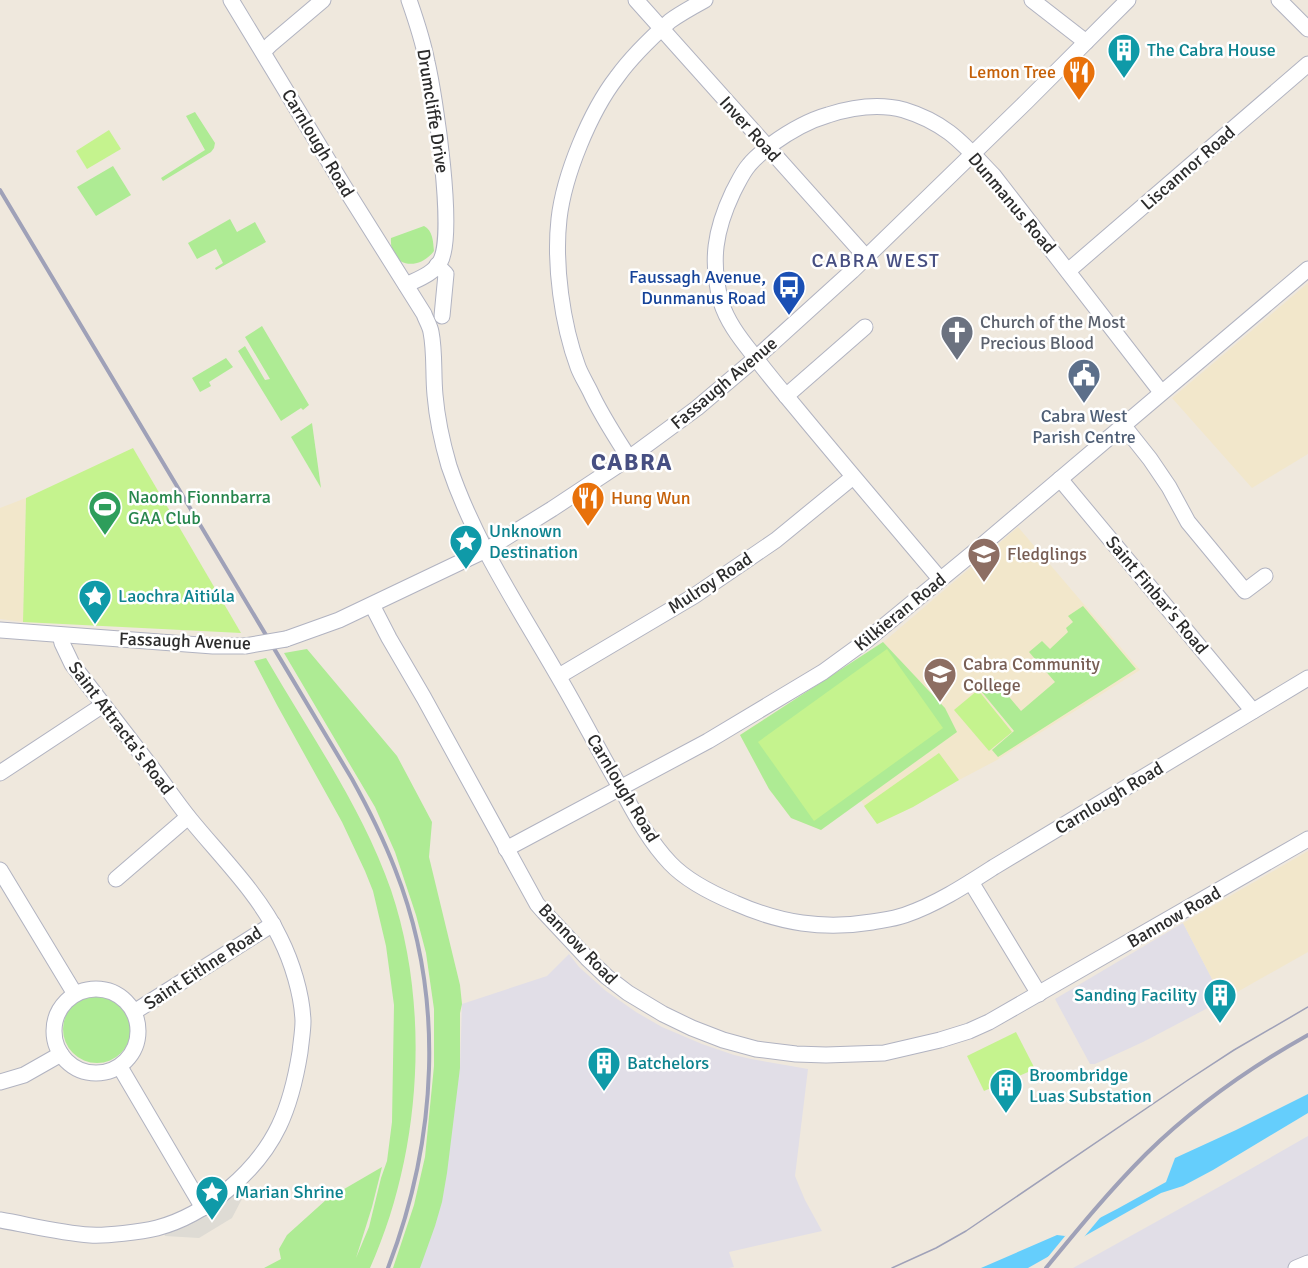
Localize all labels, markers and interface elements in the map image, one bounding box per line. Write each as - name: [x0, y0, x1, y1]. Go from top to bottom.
- building icon: The Cabra House: [1106, 32, 1142, 79]
- place label: The Cabra House: [1147, 39, 1276, 61]
- street label: Drumcliffe Drive: [412, 47, 454, 175]
- restaurant icon: Lemon Tree: [1061, 54, 1097, 101]
- place label: Lemon Tree: [968, 61, 1056, 83]
- street label: Carnlough Road: [277, 85, 359, 201]
- street label: Inver Road: [715, 92, 785, 166]
- street label: Liscannor Road: [1136, 121, 1240, 215]
- street label: Dunmanus Road: [963, 148, 1061, 258]
- district label: CABRA WEST: [812, 248, 940, 273]
- place label: Faussagh Avenue, Dunmanus Road: [629, 266, 766, 309]
- bus stop icon: Faussagh Avenue, Dunmanus Road: [771, 269, 807, 316]
- place label: Church of the Most Precious Blood: [980, 311, 1125, 354]
- church icon: Church of the Most Precious Blood: [939, 314, 975, 361]
- street label: Fassaugh Avenue: [666, 332, 782, 434]
- public building icon: Cabra West Parish Centre: [1066, 357, 1102, 404]
- place label: Cabra West Parish Centre: [1032, 405, 1136, 448]
- district label: CABRA: [591, 447, 673, 477]
- restaurant icon: Hung Wun: [570, 480, 606, 527]
- place label: Naomh Fionnbarra GAA Club: [128, 486, 271, 529]
- place label: Hung Wun: [611, 487, 691, 509]
- sports icon: Naomh Fionnbarra GAA Club: [87, 489, 123, 536]
- place label: Unknown Destination: [489, 520, 578, 563]
- place icon: Unknown Destination: [448, 523, 484, 570]
- street label: Saint Finbar's Road: [1101, 531, 1213, 659]
- school or university icon: Fledglings: [966, 536, 1002, 583]
- place label: Fledglings: [1007, 543, 1087, 565]
- street label: Mulroy Road: [664, 548, 756, 618]
- street label: Kilkieran Road: [850, 568, 950, 656]
- place icon: Laochra Aitiúla: [77, 578, 113, 625]
- place label: Laochra Aitiúla: [118, 585, 235, 607]
- street label: Fassaugh Avenue: [119, 628, 251, 654]
- place label: Cabra Community College: [963, 653, 1101, 696]
- school or university icon: Cabra Community College: [922, 656, 958, 703]
- street label: Saint Attracta's Road: [64, 657, 178, 799]
- street label: Carnlough Road: [582, 730, 664, 846]
- street label: Carnlough Road: [1051, 757, 1167, 839]
- street label: Bannow Road: [1123, 881, 1225, 953]
- street label: Bannow Road: [534, 899, 622, 989]
- street label: Saint Eithne Road: [140, 922, 266, 1014]
- building icon: Sanding Facility: [1202, 977, 1238, 1024]
- place label: Sanding Facility: [1074, 984, 1198, 1006]
- building icon: Batchelors: [586, 1045, 622, 1092]
- place label: Batchelors: [627, 1052, 709, 1074]
- place label: Broombridge Luas Substation: [1029, 1064, 1152, 1107]
- building icon: Broombridge Luas Substation: [988, 1067, 1024, 1114]
- place icon: Marian Shrine: [194, 1174, 230, 1221]
- place label: Marian Shrine: [235, 1181, 344, 1203]

